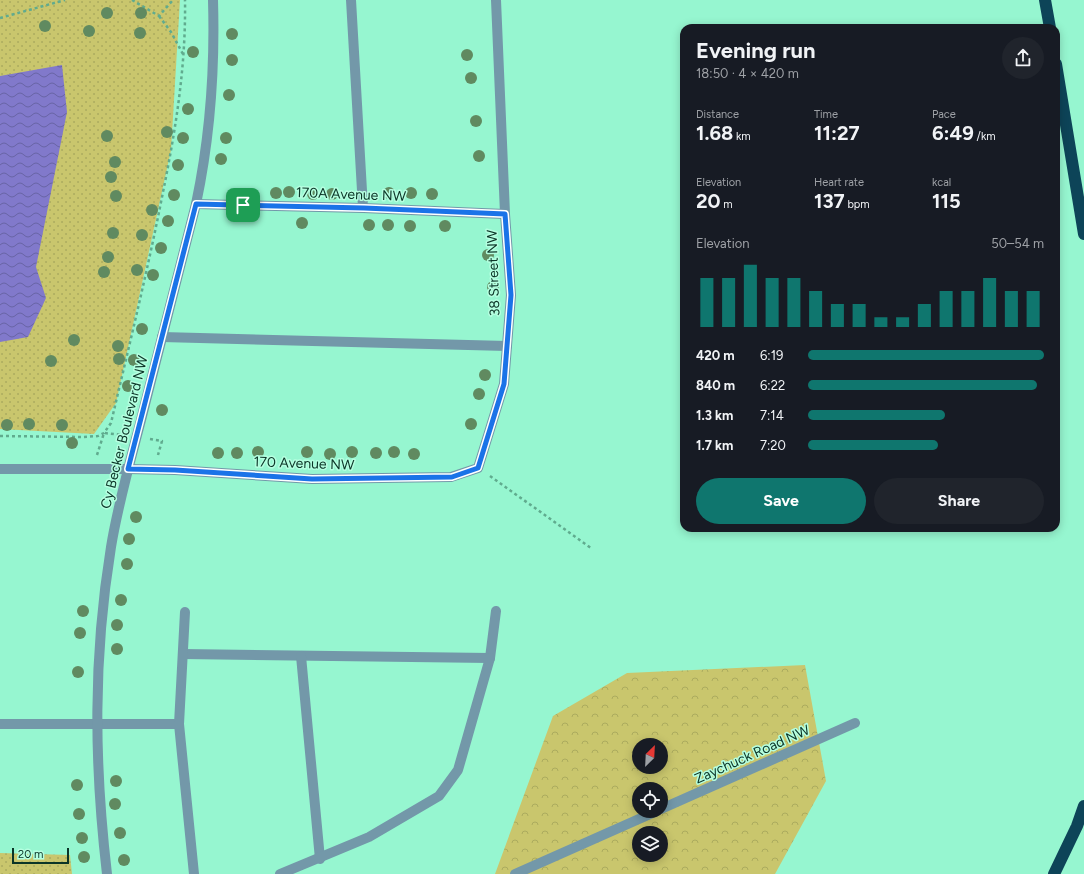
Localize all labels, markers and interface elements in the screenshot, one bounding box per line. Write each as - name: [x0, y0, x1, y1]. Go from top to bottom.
- text: Evening run: [696, 37, 816, 64]
- button: share: [1002, 37, 1044, 79]
- text: 18:50 · 4 × 420 m: [696, 66, 799, 81]
- text: Distance: [696, 108, 739, 121]
- text: Time: [814, 108, 838, 121]
- text: Pace: [932, 108, 956, 121]
- text: 1.68: [696, 121, 733, 145]
- text: 11:27: [814, 121, 860, 145]
- text: 6:49: [932, 121, 974, 145]
- text: km: [733, 130, 751, 143]
- text: /km: [974, 130, 996, 143]
- text: Elevation: [696, 176, 741, 189]
- text: Heart rate: [814, 176, 864, 189]
- text: kcal: [932, 176, 951, 189]
- street label: 170A Avenue NW: [296, 184, 407, 205]
- pin: [226, 188, 260, 222]
- text: 20: [696, 189, 721, 213]
- text: 137: [814, 189, 845, 213]
- text: 115: [932, 189, 961, 213]
- icon: arrive: [232, 194, 254, 216]
- text: m: [721, 198, 733, 211]
- text: bpm: [845, 198, 870, 211]
- street label: 38 Street NW: [483, 229, 504, 317]
- text: Elevation: [696, 236, 749, 251]
- text: 50–54 m: [991, 236, 1044, 251]
- text: 420 m: [696, 348, 735, 363]
- text: 6:19: [760, 348, 783, 363]
- street label: Cy Becker Boulevard NW: [97, 353, 152, 510]
- text: 840 m: [696, 378, 735, 393]
- text: 6:22: [760, 378, 785, 393]
- text: 1.3 km: [696, 408, 733, 423]
- text: 7:14: [760, 408, 784, 423]
- text: 1.7 km: [696, 438, 733, 453]
- text: 7:20: [760, 438, 786, 453]
- street label: 170 Avenue NW: [253, 453, 355, 474]
- button: Save: [696, 478, 866, 524]
- button: Share: [874, 478, 1044, 524]
- street label: Zaychuck Road NW: [692, 721, 813, 787]
- north arrow: [632, 738, 668, 774]
- map controls: [632, 738, 668, 862]
- button: locate: [632, 782, 668, 818]
- button: layers: [632, 826, 668, 862]
- scale bar: [12, 846, 69, 865]
- text: 20 m: [18, 848, 43, 861]

